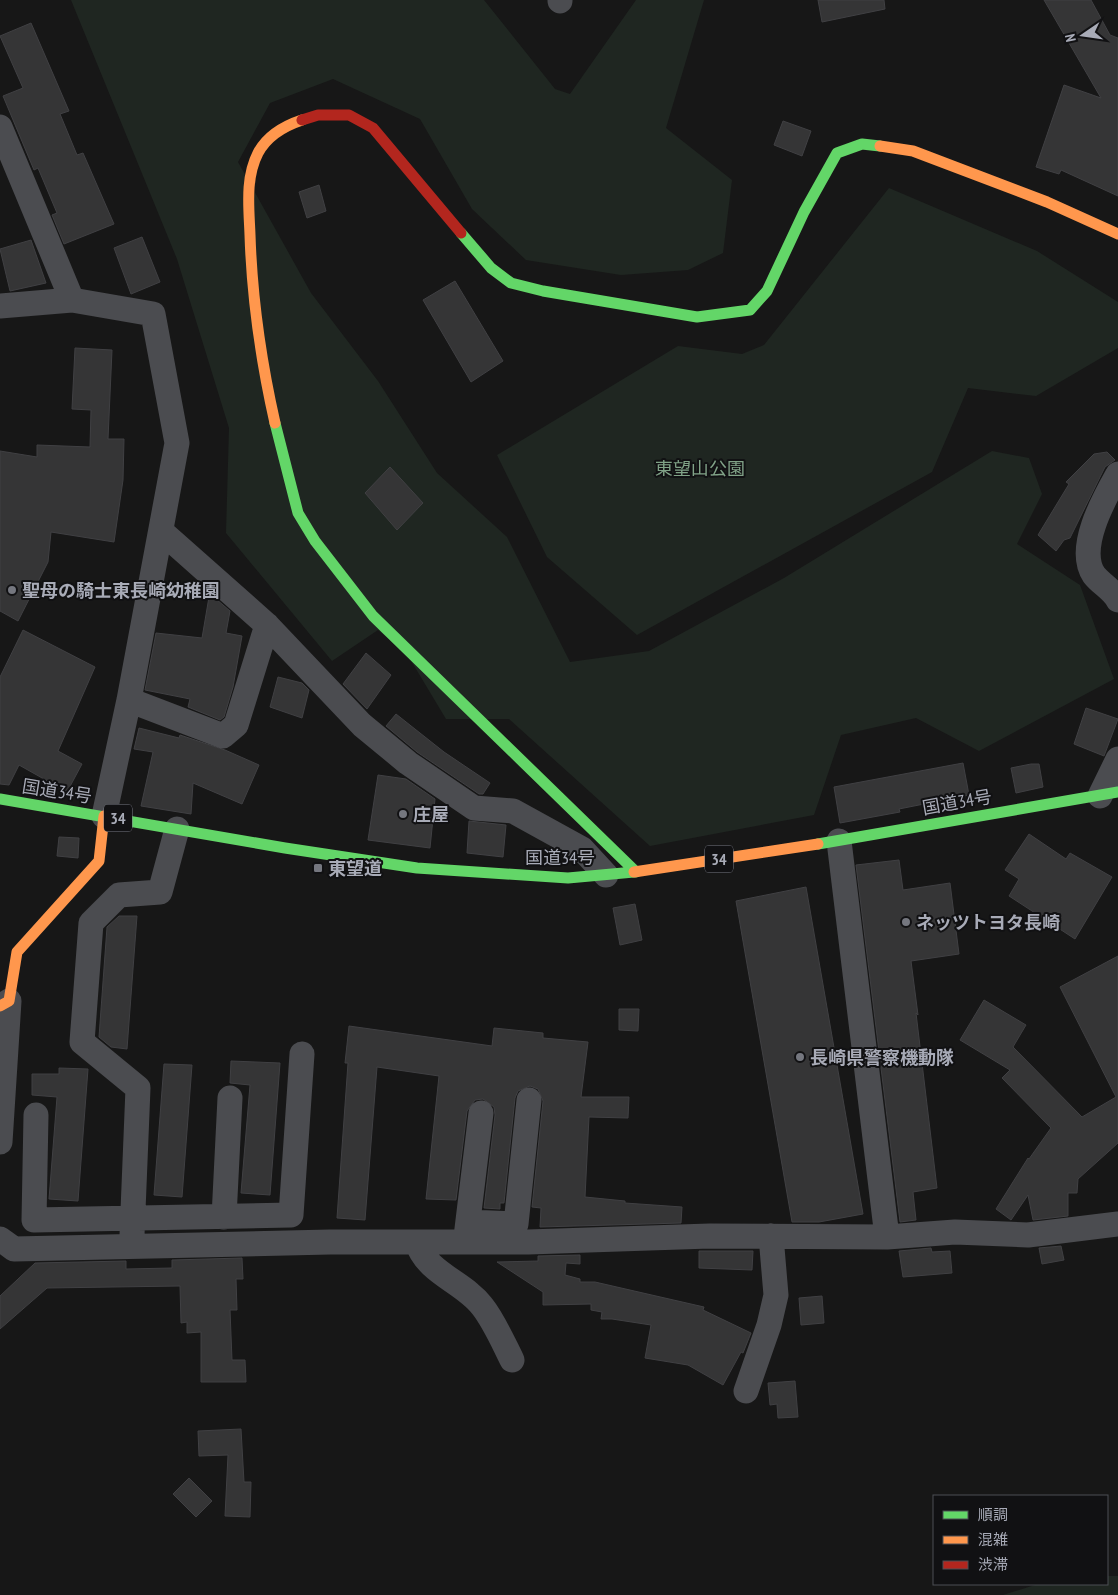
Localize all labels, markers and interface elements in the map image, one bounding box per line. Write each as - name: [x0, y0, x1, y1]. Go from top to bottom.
- north arrow: [1058, 10, 1108, 60]
- text: N: [1061, 32, 1080, 44]
- park label: 東望山公園: [655, 457, 745, 480]
- place label: 聖母の騎士東長崎幼稚園: [22, 579, 220, 602]
- marker: 聖母の騎士東長崎幼稚園: [6, 584, 18, 596]
- street label: 国道34号: [21, 774, 93, 808]
- street label: 国道34号: [920, 785, 994, 819]
- place label: 庄屋: [413, 803, 449, 826]
- road number: 34: [104, 804, 132, 831]
- marker: 庄屋: [397, 808, 409, 820]
- street label: 国道34号: [525, 846, 595, 869]
- road number: 34: [705, 846, 733, 872]
- place label: 東望道: [328, 857, 382, 880]
- marker: 東望道: [312, 862, 324, 874]
- place label: ネッツトヨタ長崎: [916, 911, 1060, 934]
- marker: ネッツトヨタ長崎: [900, 916, 912, 928]
- place label: 長崎県警察機動隊: [810, 1046, 954, 1069]
- marker: 長崎県警察機動隊: [794, 1051, 806, 1063]
- legend: [933, 1495, 1108, 1585]
- text: 順調: [978, 1505, 1008, 1524]
- text: 混雑: [978, 1530, 1008, 1549]
- text: 渋滞: [978, 1555, 1008, 1574]

